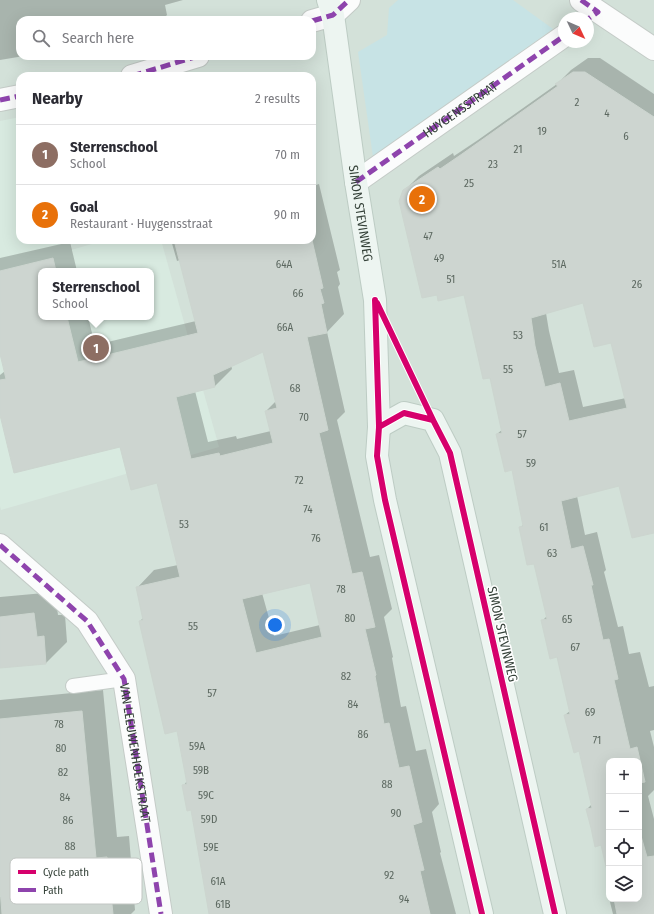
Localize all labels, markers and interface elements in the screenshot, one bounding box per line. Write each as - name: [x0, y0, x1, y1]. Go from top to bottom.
- north arrow: [558, 12, 594, 48]
- search box: [16, 16, 316, 60]
- icon: search: [30, 27, 52, 49]
- text: Search here: [62, 29, 134, 47]
- street label: HUYGENSSTRAAT: [420, 78, 500, 141]
- text: Nearby: [32, 88, 83, 109]
- text: 2 results: [255, 91, 300, 106]
- house number: 2: [575, 96, 580, 109]
- house number: 4: [604, 107, 610, 120]
- house number: 19: [537, 125, 547, 138]
- house number: 6: [623, 130, 629, 143]
- text: Sterrenschool: [70, 138, 158, 156]
- house number: 21: [514, 143, 522, 156]
- text: 1: [42, 147, 48, 162]
- text: 70 m: [275, 147, 300, 162]
- text: School: [70, 156, 106, 171]
- house number: 23: [488, 158, 498, 171]
- street label: SIMON STEVINWEG: [346, 164, 376, 263]
- house number: 25: [464, 177, 474, 190]
- pin: 2: [409, 184, 435, 214]
- text: Goal: [70, 198, 98, 216]
- text: 2: [42, 207, 48, 222]
- text: 90 m: [274, 207, 300, 222]
- text: Restaurant · Huygensstraat: [70, 216, 213, 231]
- house number: 47: [423, 230, 433, 243]
- house number: 49: [434, 252, 444, 265]
- house number: 64A: [276, 258, 292, 271]
- house number: 51A: [552, 258, 567, 271]
- popup: [38, 268, 154, 320]
- house number: 51: [447, 273, 455, 286]
- text: Sterrenschool: [52, 278, 140, 296]
- house number: 26: [632, 278, 643, 291]
- house number: 66: [293, 287, 304, 300]
- text: School: [52, 296, 88, 311]
- house number: 66A: [277, 321, 294, 334]
- house number: 53: [513, 329, 523, 342]
- pin: 1: [83, 333, 109, 363]
- house number: 55: [503, 363, 513, 376]
- house number: 68: [290, 382, 301, 395]
- house number: 70: [299, 411, 309, 424]
- house number: 57: [517, 428, 527, 441]
- house number: 59: [526, 457, 536, 470]
- house number: 72: [294, 474, 304, 487]
- house number: 74: [303, 503, 313, 516]
- house number: 53: [179, 518, 189, 531]
- house number: 61: [539, 521, 549, 534]
- house number: 76: [311, 532, 321, 545]
- house number: 63: [547, 547, 557, 560]
- house number: 78: [336, 583, 346, 596]
- street label: SIMON STEVINWEG: [484, 585, 521, 683]
- house number: 80: [344, 612, 356, 625]
- house number: 65: [562, 613, 572, 626]
- your location: [265, 615, 285, 635]
- house number: 55: [188, 620, 198, 633]
- house number: 67: [570, 641, 580, 654]
- house number: 82: [341, 670, 351, 683]
- street label: VAN LEEUWENHOEKSTRAAT: [117, 682, 153, 824]
- house number: 57: [207, 687, 217, 700]
- house number: 84: [348, 698, 359, 711]
- house number: 69: [585, 706, 595, 719]
- house number: 78: [54, 718, 64, 731]
- house number: 86: [358, 728, 369, 741]
- house number: 71: [593, 734, 601, 747]
- house number: 59A: [189, 740, 205, 753]
- house number: 80: [55, 742, 67, 755]
- map controls: [606, 758, 642, 902]
- button: +: [606, 758, 642, 794]
- house number: 59B: [193, 764, 209, 777]
- house number: 82: [58, 766, 68, 779]
- house number: 88: [382, 778, 393, 791]
- house number: 59C: [198, 789, 214, 802]
- house number: 84: [60, 791, 71, 804]
- button: −: [606, 794, 642, 830]
- house number: 90: [390, 807, 402, 820]
- house number: 59D: [201, 813, 217, 826]
- house number: 86: [63, 814, 74, 827]
- button: locate: [606, 830, 642, 866]
- house number: 88: [65, 840, 76, 853]
- house number: 59E: [203, 841, 219, 854]
- legend: [10, 858, 142, 904]
- text: Cycle path: [43, 866, 89, 879]
- button: layers: [606, 866, 642, 902]
- house number: 92: [384, 869, 394, 882]
- house number: 61A: [210, 875, 226, 888]
- text: Path: [43, 884, 63, 897]
- house number: 94: [399, 893, 410, 906]
- house number: 61B: [215, 898, 231, 911]

